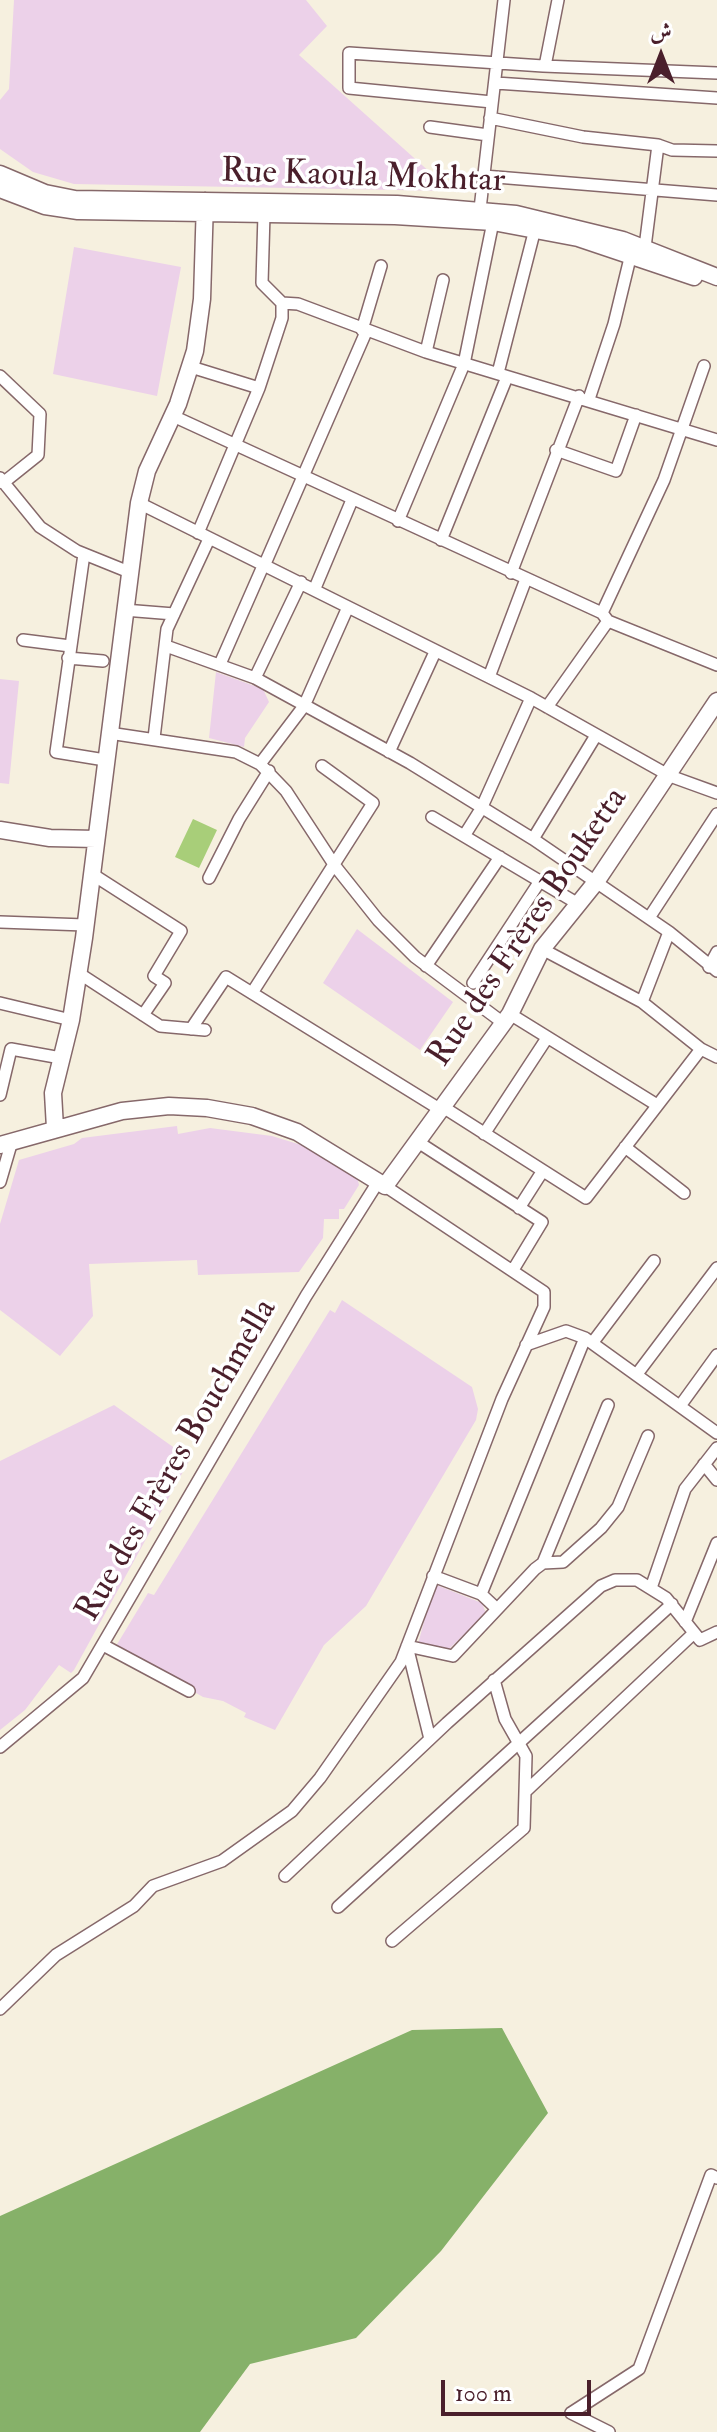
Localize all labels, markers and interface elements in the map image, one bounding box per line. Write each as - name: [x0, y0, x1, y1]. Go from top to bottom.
- north arrow: [621, 16, 701, 96]
- text: ش: [650, 18, 672, 46]
- street label: Rue Kaoula Mokhtar: [220, 153, 506, 203]
- street label: Rue des Frères Bouketta: [420, 781, 638, 1075]
- street label: Rue des Frères Bouchmella: [69, 1293, 287, 1629]
- scale bar: [445, 2364, 595, 2414]
- text: 100 m: [455, 2378, 512, 2409]

